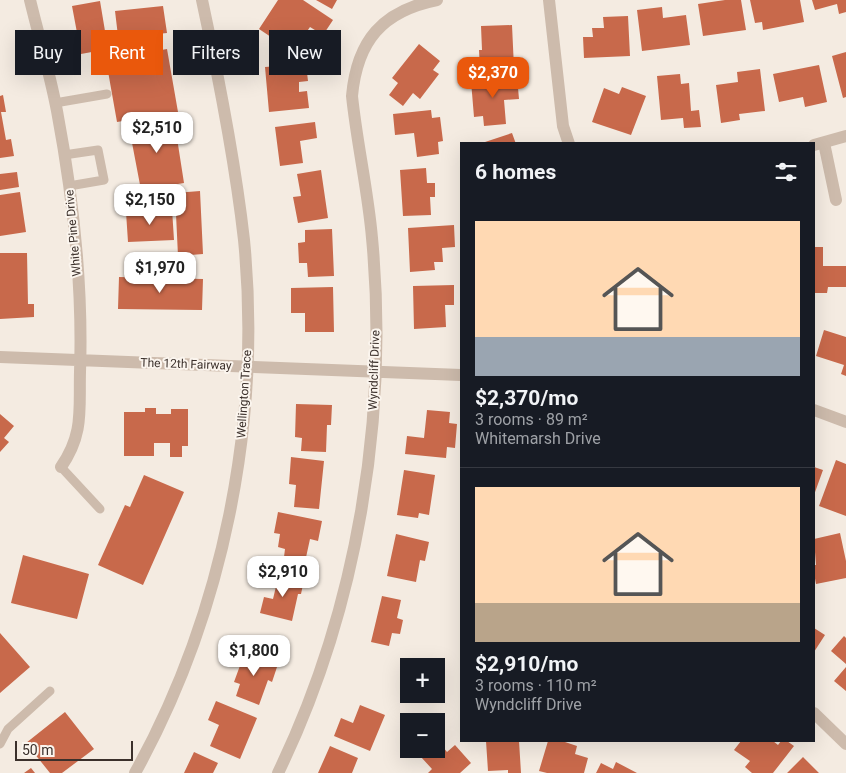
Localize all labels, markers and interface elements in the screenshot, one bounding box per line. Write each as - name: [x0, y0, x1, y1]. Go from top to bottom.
- chip: Buy: [15, 30, 81, 75]
- chip: Rent: [91, 30, 163, 75]
- chip: Filters: [173, 30, 259, 75]
- chip: New: [269, 30, 341, 75]
- pin: $2,370: [452, 56, 534, 99]
- text: $2,370: [468, 63, 518, 82]
- pin: $2,510: [116, 112, 198, 154]
- text: $2,510: [132, 118, 182, 137]
- icon: filters: [772, 158, 800, 186]
- text: 6 homes: [475, 160, 556, 184]
- pin: $2,150: [109, 184, 191, 226]
- street label: White Pine Drive: [62, 189, 84, 277]
- text: $2,150: [125, 190, 175, 209]
- pin: $1,970: [119, 252, 201, 294]
- icon: home: [593, 254, 683, 344]
- text: $1,970: [135, 258, 185, 277]
- street label: Wyndcliff Drive: [366, 330, 382, 410]
- street label: Wellington Trace: [234, 349, 254, 439]
- street label: The 12th Fairway: [140, 355, 232, 373]
- text: $2,370/mo: [475, 386, 578, 410]
- text: 3 rooms · 89 m²: [475, 410, 588, 429]
- text: Whitemarsh Drive: [475, 429, 601, 448]
- icon: home: [593, 519, 683, 609]
- pin: $2,910: [242, 556, 324, 598]
- text: $2,910: [258, 562, 308, 581]
- pin: $1,800: [213, 634, 295, 677]
- text: $1,800: [229, 641, 279, 660]
- text: $2,910/mo: [475, 652, 578, 676]
- map controls: [400, 658, 445, 758]
- button: +: [400, 658, 445, 703]
- text: 3 rooms · 110 m²: [475, 676, 597, 695]
- text: Wyndcliff Drive: [475, 695, 582, 714]
- button: −: [400, 713, 445, 758]
- scale bar: [15, 738, 132, 761]
- text: 50 m: [22, 742, 54, 758]

